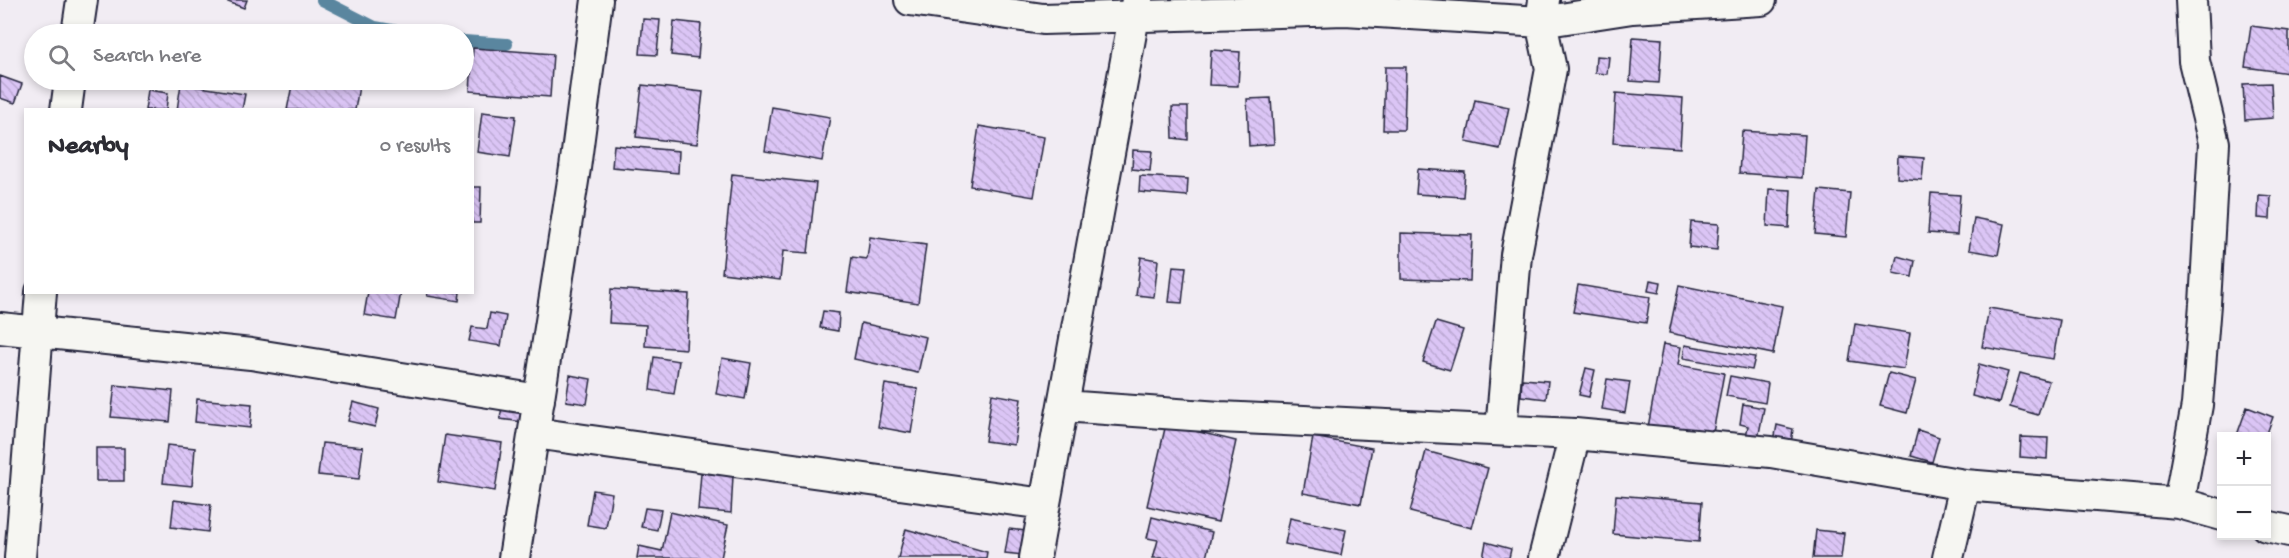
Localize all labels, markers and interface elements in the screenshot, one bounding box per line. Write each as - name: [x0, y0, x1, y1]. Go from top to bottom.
- search box: [24, 24, 474, 90]
- icon: search: [45, 41, 78, 74]
- text: Search here: [93, 44, 201, 70]
- text: Nearby: [48, 132, 129, 163]
- text: 0 results: [380, 136, 450, 159]
- map controls: [2217, 432, 2271, 540]
- button: +: [2217, 432, 2271, 486]
- button: −: [2217, 486, 2271, 540]

